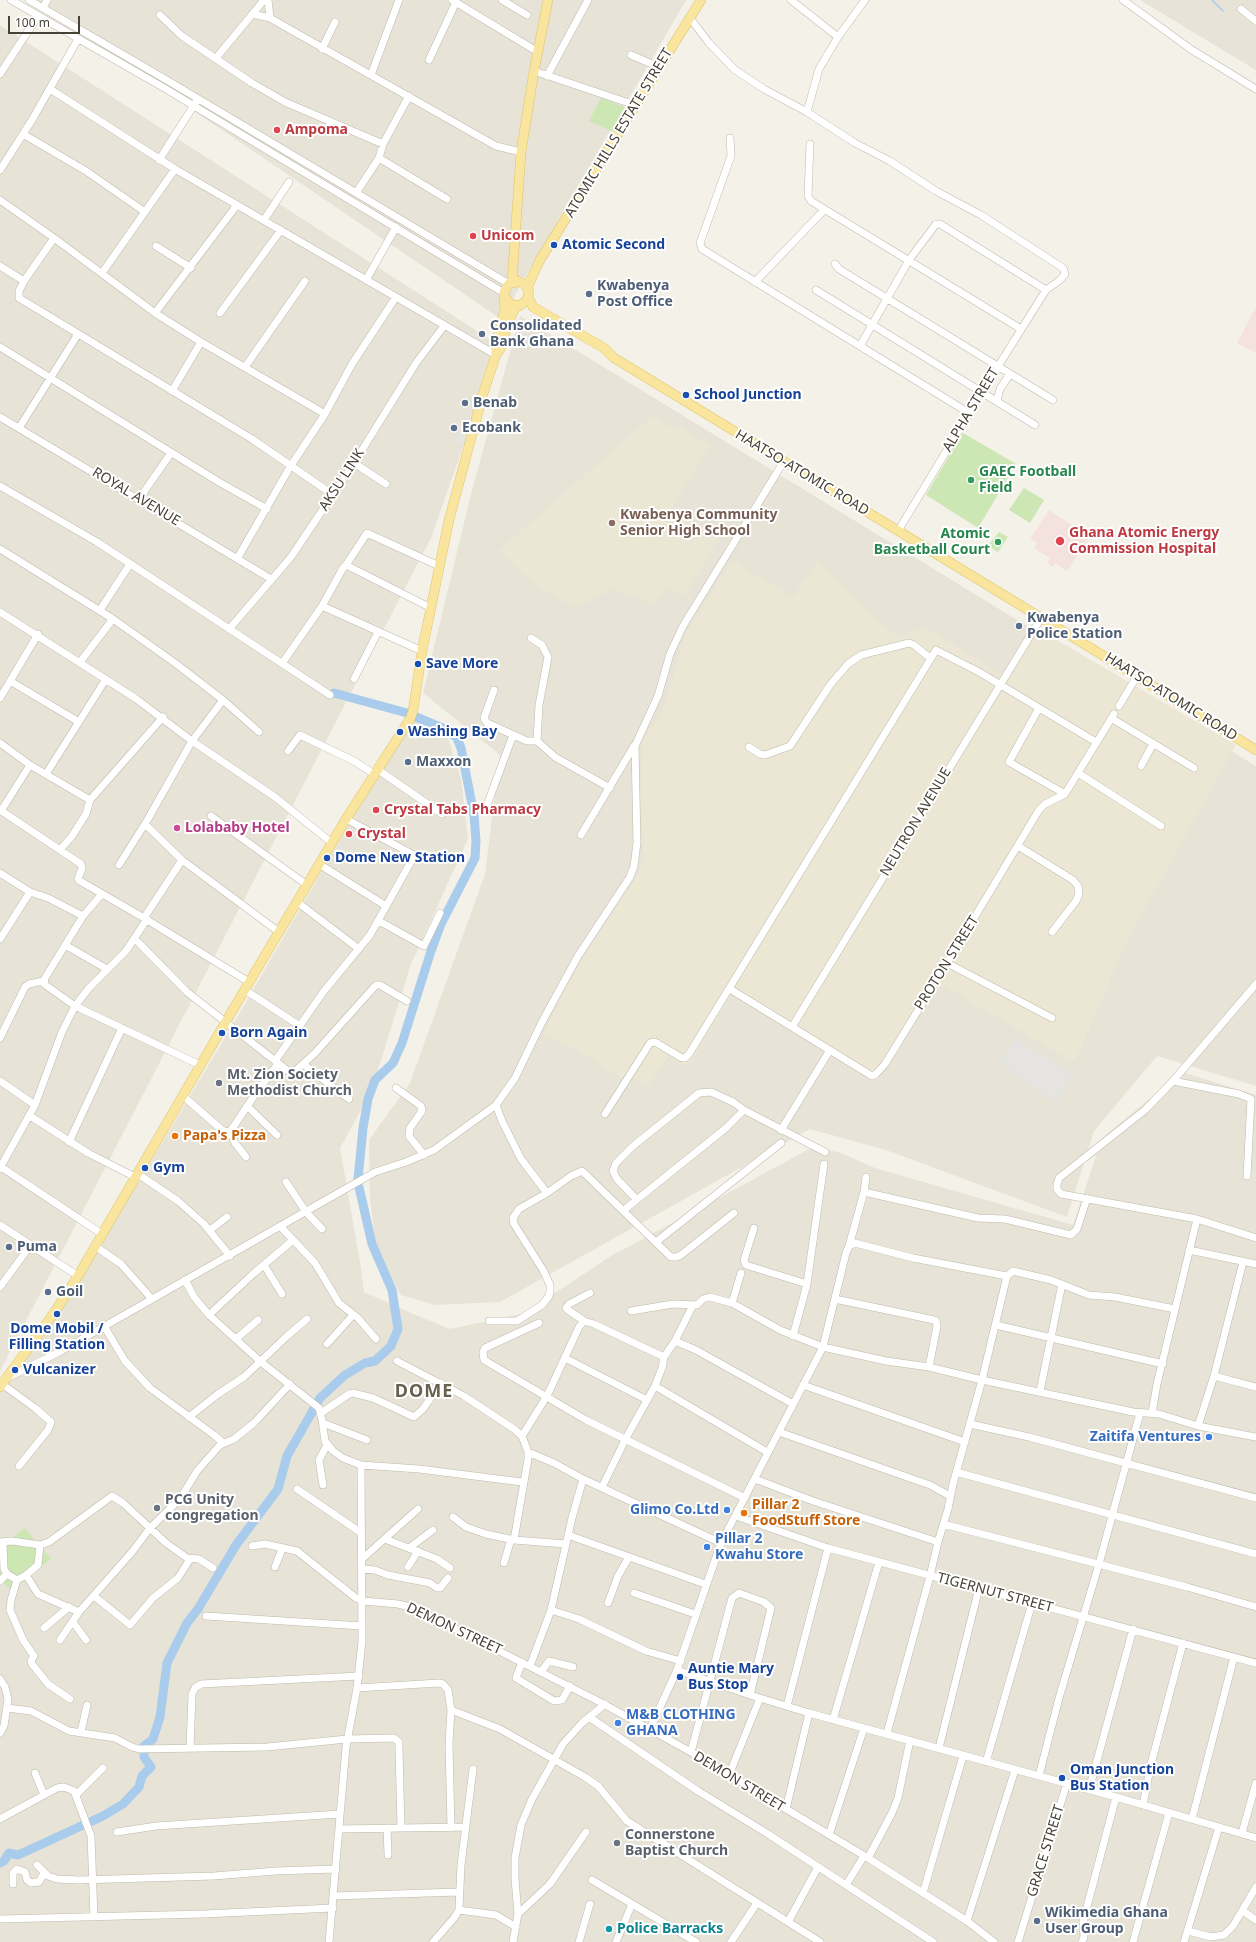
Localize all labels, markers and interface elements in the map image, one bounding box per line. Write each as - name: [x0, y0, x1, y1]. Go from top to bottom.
- scale bar: [10, 8, 82, 34]
- text: 100 m: [15, 14, 50, 31]
- street label: ATOMIC HILLS ESTATE STREET: [562, 45, 676, 221]
- place label: Ampoma: [285, 122, 348, 138]
- marker: Ampoma: [272, 125, 282, 135]
- place label: Unicom: [481, 228, 534, 244]
- marker: Unicom: [468, 231, 478, 241]
- place label: Atomic Second: [562, 237, 665, 253]
- marker: Atomic Second: [549, 240, 559, 250]
- place label: Kwabenya Post Office: [597, 278, 673, 310]
- marker: Kwabenya Post Office: [584, 289, 594, 299]
- place label: Consolidated Bank Ghana: [490, 318, 581, 350]
- marker: Consolidated Bank Ghana: [477, 329, 487, 339]
- street label: ALPHA STREET: [939, 365, 1003, 455]
- place label: School Junction: [694, 387, 802, 403]
- marker: School Junction: [681, 390, 691, 400]
- place label: Benab: [473, 395, 517, 411]
- marker: Benab: [460, 398, 470, 408]
- place label: Ecobank: [462, 420, 521, 436]
- marker: Ecobank: [449, 423, 459, 433]
- street label: HAATSO-ATOMIC ROAD: [732, 426, 872, 520]
- street label: AKSU LINK: [316, 446, 368, 514]
- street label: ROYAL AVENUE: [89, 464, 183, 530]
- place label: GAEC Football Field: [979, 464, 1076, 496]
- marker: GAEC Football Field: [966, 475, 976, 485]
- place label: Kwabenya Community Senior High School: [620, 507, 777, 540]
- marker: Kwabenya Community Senior High School: [607, 518, 617, 528]
- place label: Ghana Atomic Energy Commission Hospital: [1069, 525, 1219, 558]
- place label: Atomic Basketball Court: [874, 526, 990, 558]
- marker: Ghana Atomic Energy Commission Hospital: [1054, 535, 1066, 547]
- marker: Atomic Basketball Court: [993, 537, 1003, 547]
- place label: Kwabenya Police Station: [1027, 610, 1122, 642]
- marker: Kwabenya Police Station: [1014, 621, 1024, 631]
- street label: HAATSO-ATOMIC ROAD: [1102, 649, 1240, 745]
- place label: Save More: [426, 656, 498, 672]
- marker: Save More: [413, 659, 423, 669]
- place label: Washing Bay: [408, 724, 497, 740]
- marker: Washing Bay: [395, 727, 405, 737]
- place label: Maxxon: [416, 754, 471, 770]
- marker: Maxxon: [403, 757, 413, 767]
- street label: NEUTRON AVENUE: [877, 765, 955, 879]
- place label: Crystal Tabs Pharmacy: [384, 802, 541, 818]
- marker: Crystal Tabs Pharmacy: [371, 805, 381, 815]
- place label: Lolababy Hotel: [185, 820, 290, 836]
- marker: Lolababy Hotel: [172, 823, 182, 833]
- place label: Crystal: [357, 826, 406, 842]
- marker: Crystal: [344, 829, 354, 839]
- place label: Dome New Station: [335, 850, 465, 866]
- marker: Dome New Station: [322, 853, 332, 863]
- street label: PROTON STREET: [911, 913, 983, 1013]
- place label: Born Again: [230, 1025, 307, 1041]
- marker: Born Again: [217, 1028, 227, 1038]
- place label: Mt. Zion Society Methodist Church: [227, 1067, 352, 1100]
- marker: Mt. Zion Society Methodist Church: [214, 1078, 224, 1088]
- place label: Papa's Pizza: [183, 1128, 266, 1144]
- marker: Papa's Pizza: [170, 1131, 180, 1141]
- place label: Gym: [153, 1160, 185, 1176]
- marker: Gym: [140, 1163, 150, 1173]
- place label: Puma: [17, 1239, 57, 1255]
- marker: Puma: [4, 1242, 14, 1252]
- place label: Goil: [56, 1284, 83, 1300]
- marker: Goil: [43, 1287, 53, 1297]
- marker: Dome Mobil / Filling Station: [52, 1309, 62, 1319]
- place label: Dome Mobil / Filling Station: [9, 1321, 105, 1354]
- place label: Vulcanizer: [23, 1362, 96, 1378]
- marker: Vulcanizer: [10, 1365, 20, 1375]
- district label: DOME: [395, 1381, 453, 1403]
- place label: Zaitifa Ventures: [1090, 1429, 1201, 1445]
- marker: Zaitifa Ventures: [1204, 1432, 1214, 1442]
- place label: PCG Unity congregation: [165, 1492, 259, 1524]
- place label: Pillar 2 FoodStuff Store: [752, 1497, 860, 1530]
- place label: Glimo Co.Ltd: [630, 1502, 719, 1518]
- marker: PCG Unity congregation: [152, 1503, 162, 1513]
- marker: Glimo Co.Ltd: [722, 1505, 732, 1515]
- marker: Pillar 2 FoodStuff Store: [739, 1508, 749, 1518]
- place label: Pillar 2 Kwahu Store: [715, 1531, 803, 1564]
- marker: Pillar 2 Kwahu Store: [702, 1542, 712, 1552]
- street label: TIGERNUT STREET: [935, 1569, 1055, 1617]
- street label: DEMON STREET: [404, 1600, 504, 1658]
- place label: Auntie Mary Bus Stop: [688, 1661, 774, 1694]
- marker: Auntie Mary Bus Stop: [675, 1672, 685, 1682]
- place label: M&B CLOTHING GHANA: [626, 1707, 736, 1740]
- marker: M&B CLOTHING GHANA: [613, 1718, 623, 1728]
- street label: DEMON STREET: [690, 1748, 788, 1816]
- place label: Oman Junction Bus Station: [1070, 1762, 1174, 1794]
- marker: Oman Junction Bus Station: [1057, 1773, 1067, 1783]
- street label: GRACE STREET: [1024, 1803, 1068, 1899]
- place label: Connerstone Baptist Church: [625, 1827, 728, 1860]
- marker: Connerstone Baptist Church: [612, 1838, 622, 1848]
- place label: Wikimedia Ghana User Group: [1045, 1905, 1168, 1938]
- marker: Wikimedia Ghana User Group: [1032, 1916, 1042, 1926]
- place label: Police Barracks: [617, 1921, 723, 1937]
- marker: Police Barracks: [604, 1924, 614, 1934]

